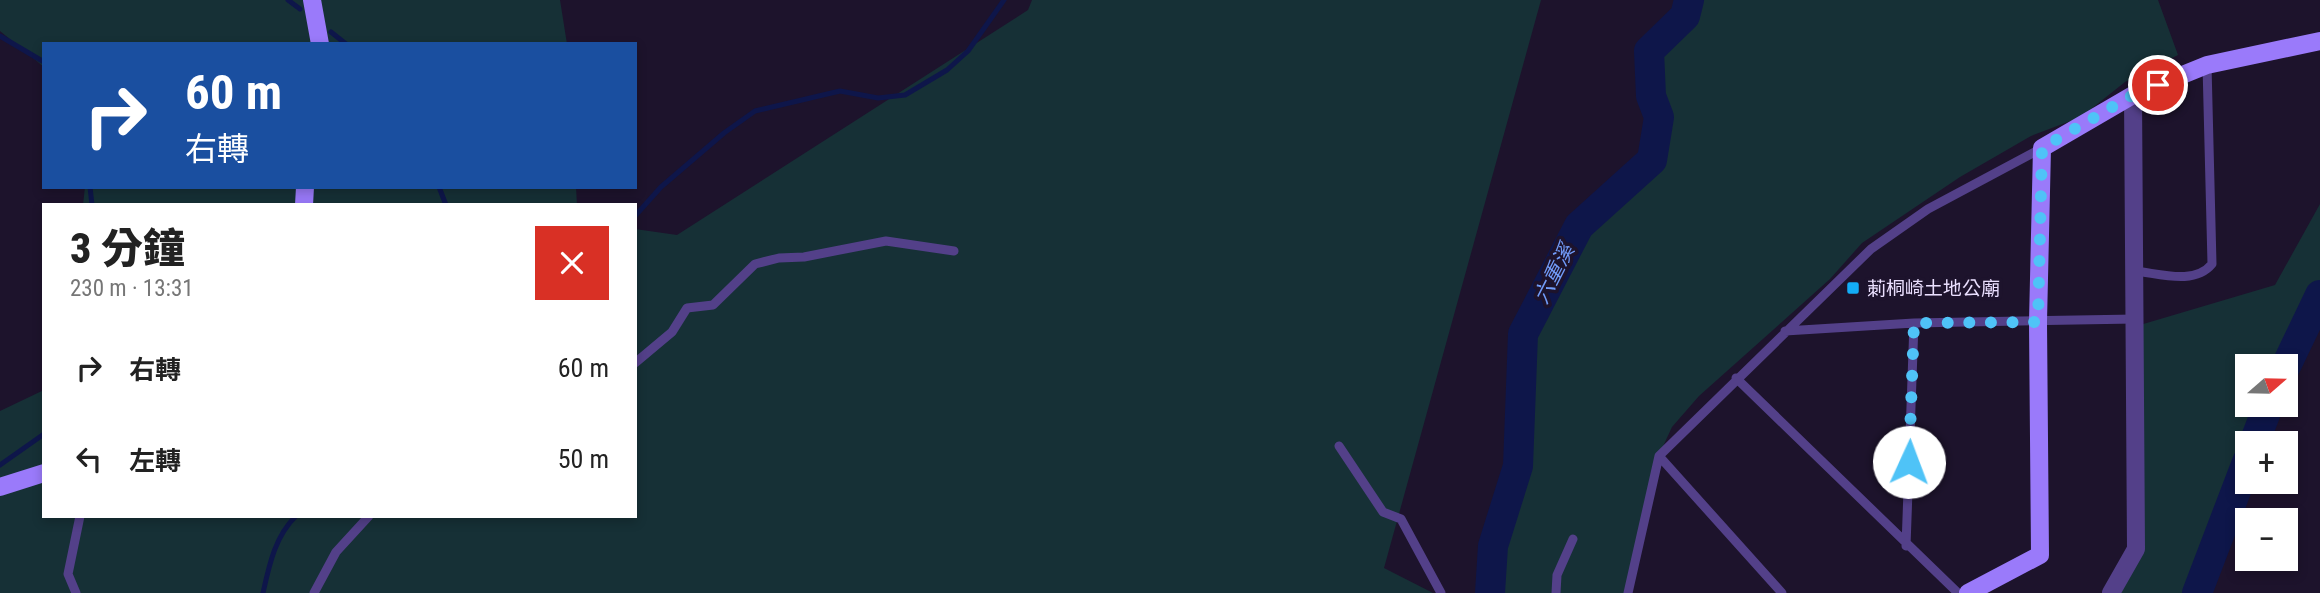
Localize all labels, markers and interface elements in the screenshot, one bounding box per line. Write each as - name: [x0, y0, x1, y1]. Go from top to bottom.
- pin: [2128, 55, 2188, 115]
- text: 60 m: [185, 64, 282, 121]
- icon: arrive: [2139, 66, 2177, 104]
- icon: right: [70, 70, 161, 161]
- text: 右轉: [185, 130, 249, 168]
- text: 3 分鐘: [70, 224, 185, 273]
- button: close: [535, 226, 609, 300]
- water label: 六重溪: [1529, 238, 1580, 308]
- text: 230 m · 13:31: [70, 275, 194, 302]
- place label: 莿桐崎土地公廟: [1867, 277, 2000, 300]
- marker: 莿桐崎土地公廟: [1845, 280, 1861, 296]
- icon: right: [70, 349, 108, 387]
- text: 60 m: [558, 353, 609, 383]
- north arrow: [2235, 354, 2298, 416]
- map controls: [2235, 354, 2298, 571]
- text: 右轉: [129, 355, 181, 385]
- position arrow: [1872, 425, 1946, 499]
- button: +: [2235, 431, 2298, 494]
- icon: left: [70, 440, 108, 478]
- text: 50 m: [558, 444, 609, 474]
- text: 左轉: [129, 446, 181, 476]
- button: −: [2235, 508, 2298, 571]

